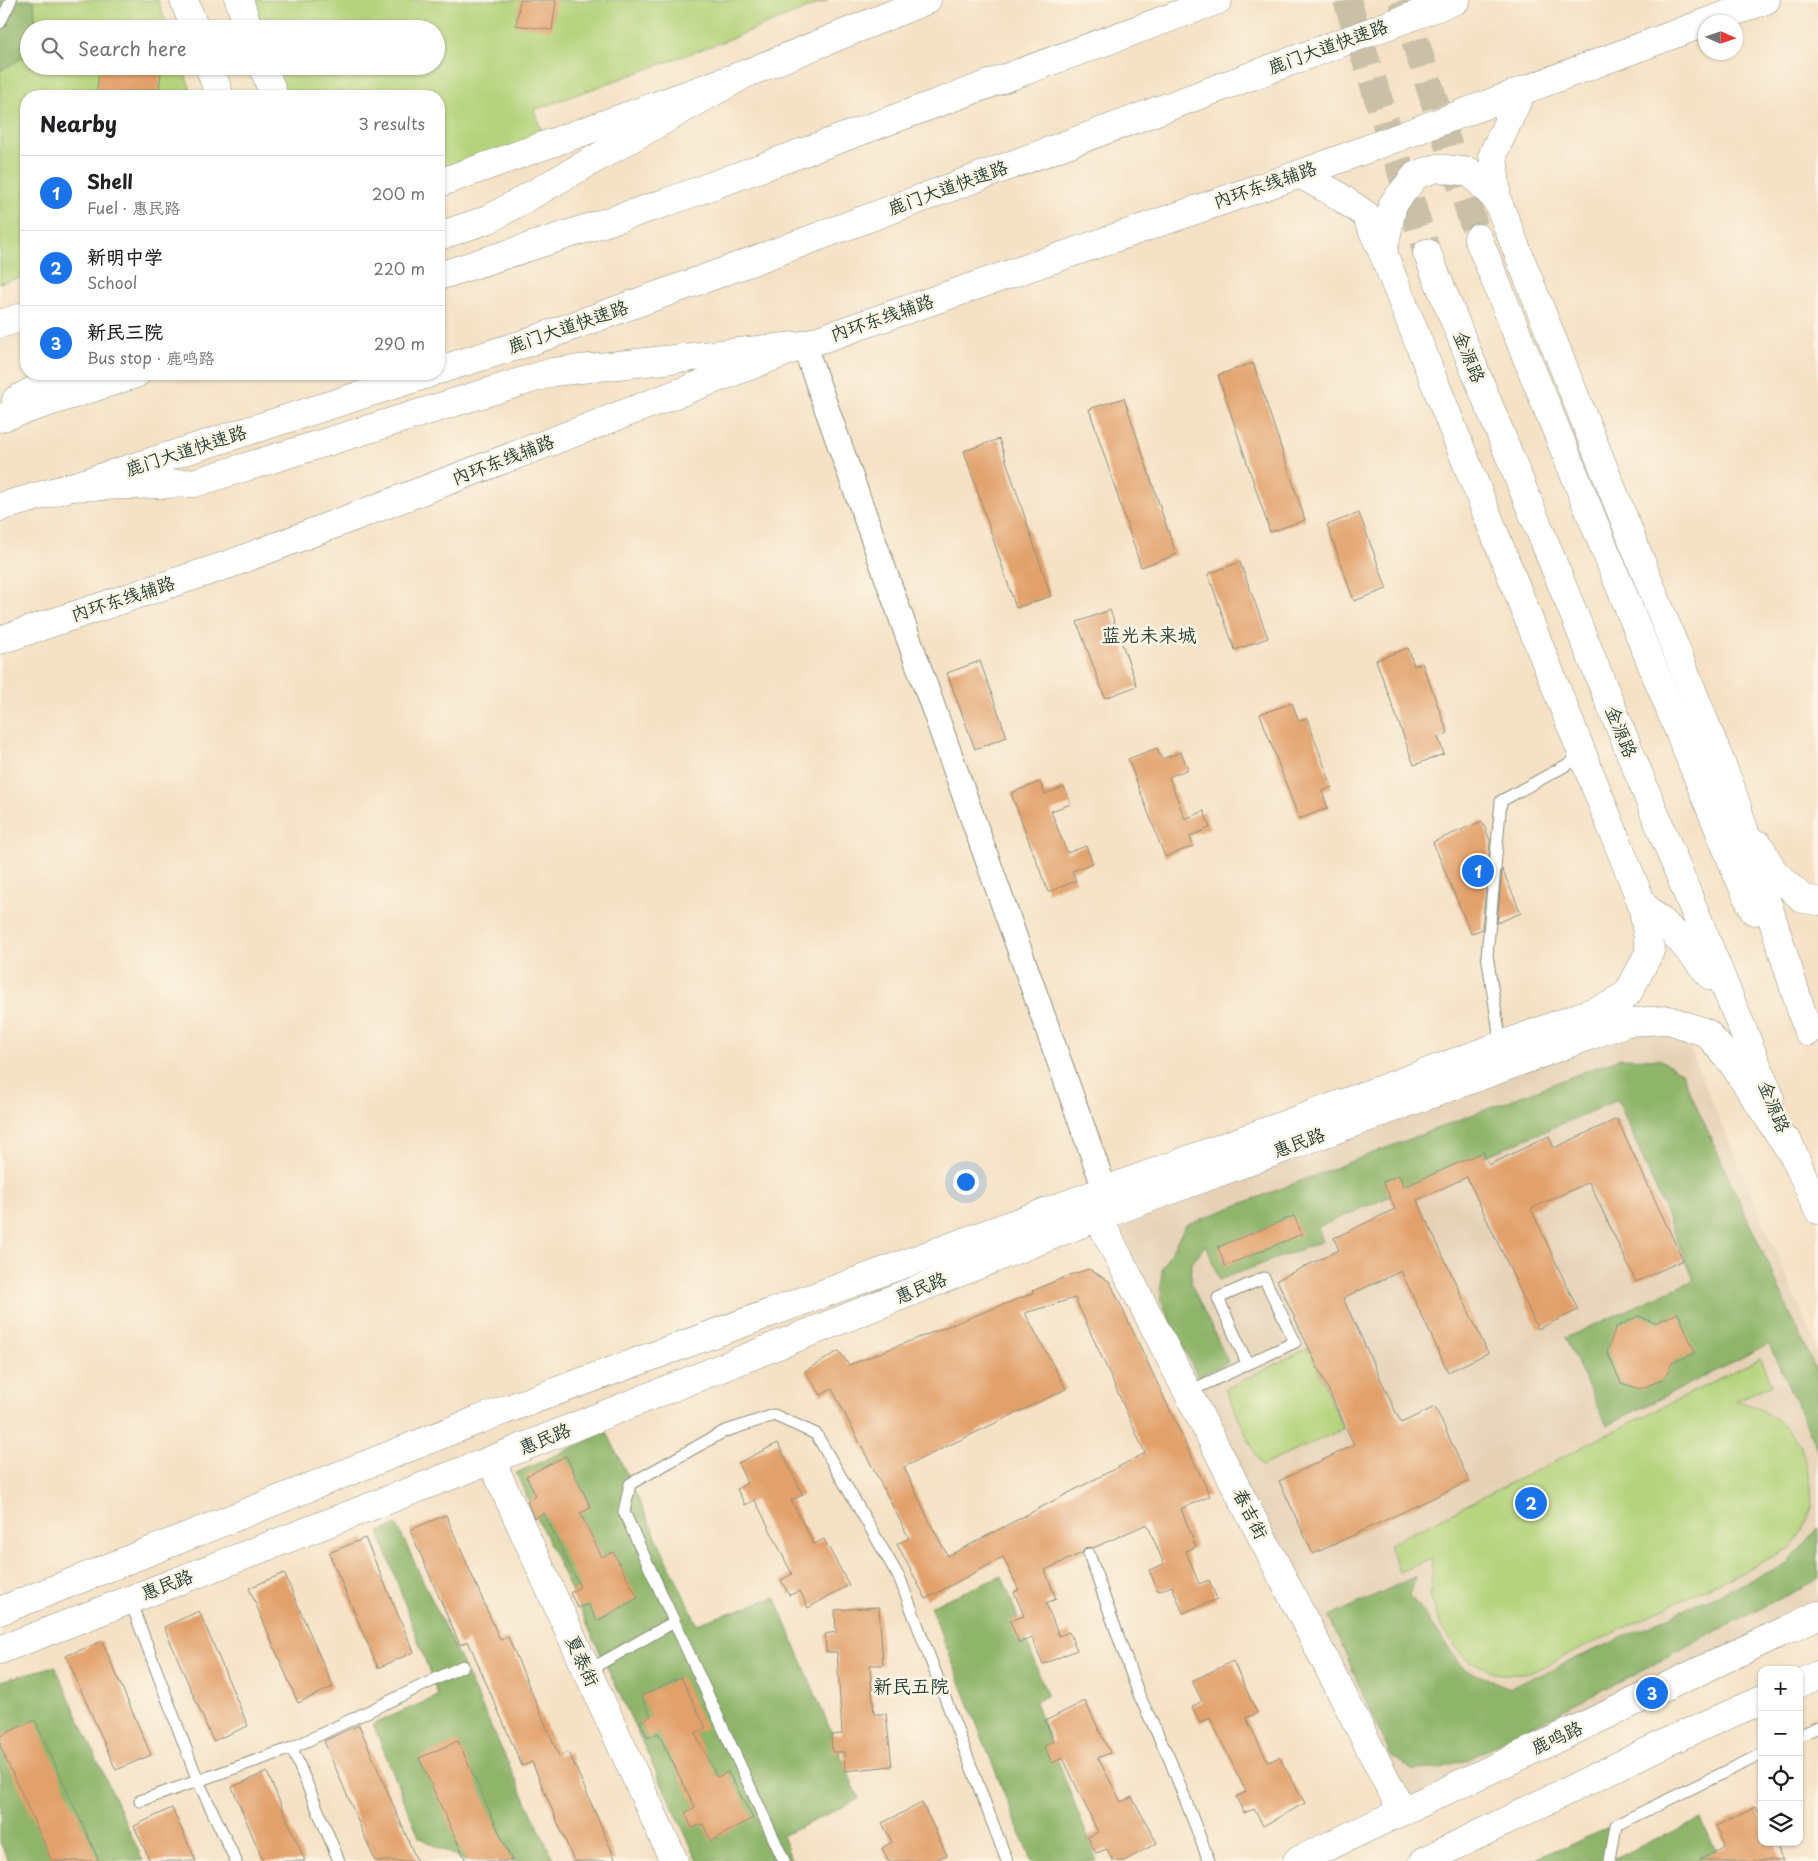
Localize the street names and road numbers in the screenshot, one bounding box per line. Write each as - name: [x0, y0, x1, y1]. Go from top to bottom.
- street label: 鹿门大道快速路: [1264, 11, 1391, 80]
- street label: 鹿门大道快速路: [884, 152, 1011, 221]
- street label: 内环东线辅路: [1209, 153, 1320, 214]
- street label: 内环东线辅路: [826, 286, 937, 347]
- street label: 鹿门大道快速路: [504, 292, 631, 359]
- street label: 金源路: [1448, 326, 1493, 387]
- street label: 鹿门大道快速路: [121, 417, 250, 482]
- street label: 内环东线辅路: [447, 427, 558, 491]
- street label: 内环东线辅路: [67, 568, 178, 627]
- street label: 金源路: [1600, 701, 1645, 762]
- street label: 金源路: [1753, 1076, 1798, 1137]
- street label: 惠民路: [1268, 1120, 1328, 1164]
- street label: 惠民路: [890, 1264, 951, 1309]
- street label: 惠民路: [514, 1415, 575, 1460]
- street label: 春吉街: [1227, 1483, 1276, 1544]
- street label: 惠民路: [136, 1561, 197, 1606]
- street label: 夏泰街: [560, 1630, 607, 1691]
- street label: 鹿鸣路: [1526, 1713, 1587, 1760]

